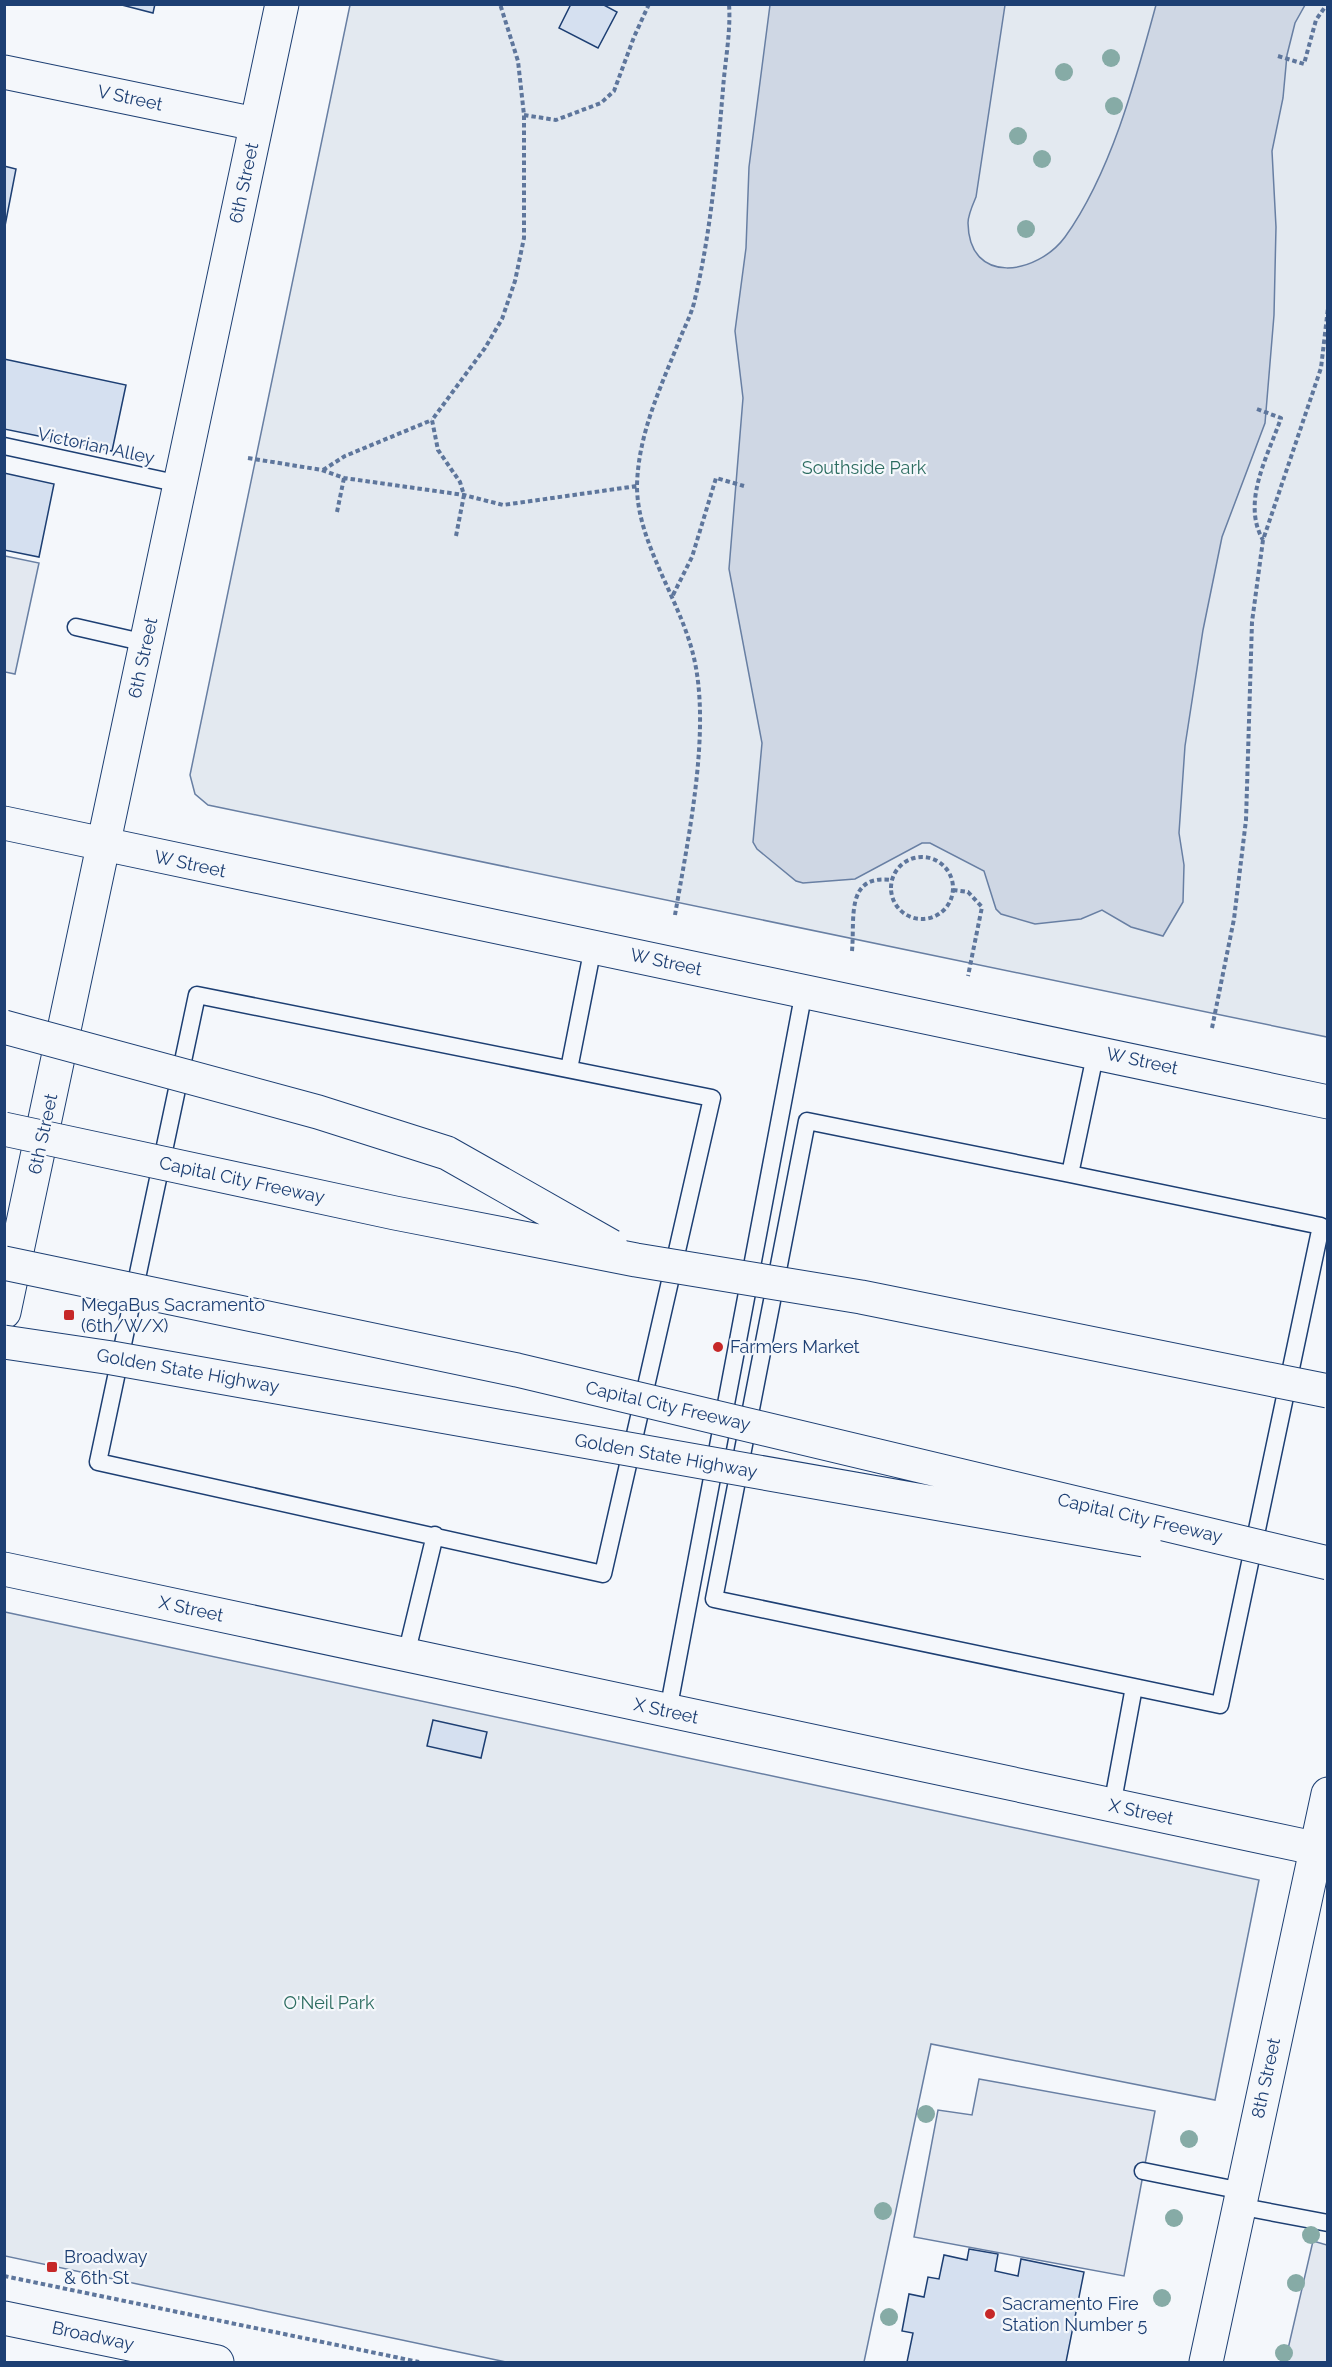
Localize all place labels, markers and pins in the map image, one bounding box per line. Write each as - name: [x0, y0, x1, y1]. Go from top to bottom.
- place label: MegaBus Sacramento (6th/W/X): [81, 1294, 265, 1336]
- marker: MegaBus Sacramento (6th/W/X): [62, 1308, 76, 1322]
- place label: Farmers Market: [730, 1336, 860, 1357]
- marker: Farmers Market: [711, 1340, 725, 1354]
- place label: Broadway & 6th St: [64, 2246, 148, 2288]
- marker: Broadway & 6th St: [45, 2260, 59, 2274]
- place label: Sacramento Fire Station Number 5: [1002, 2293, 1148, 2335]
- marker: Sacramento Fire Station Number 5: [983, 2307, 997, 2321]

